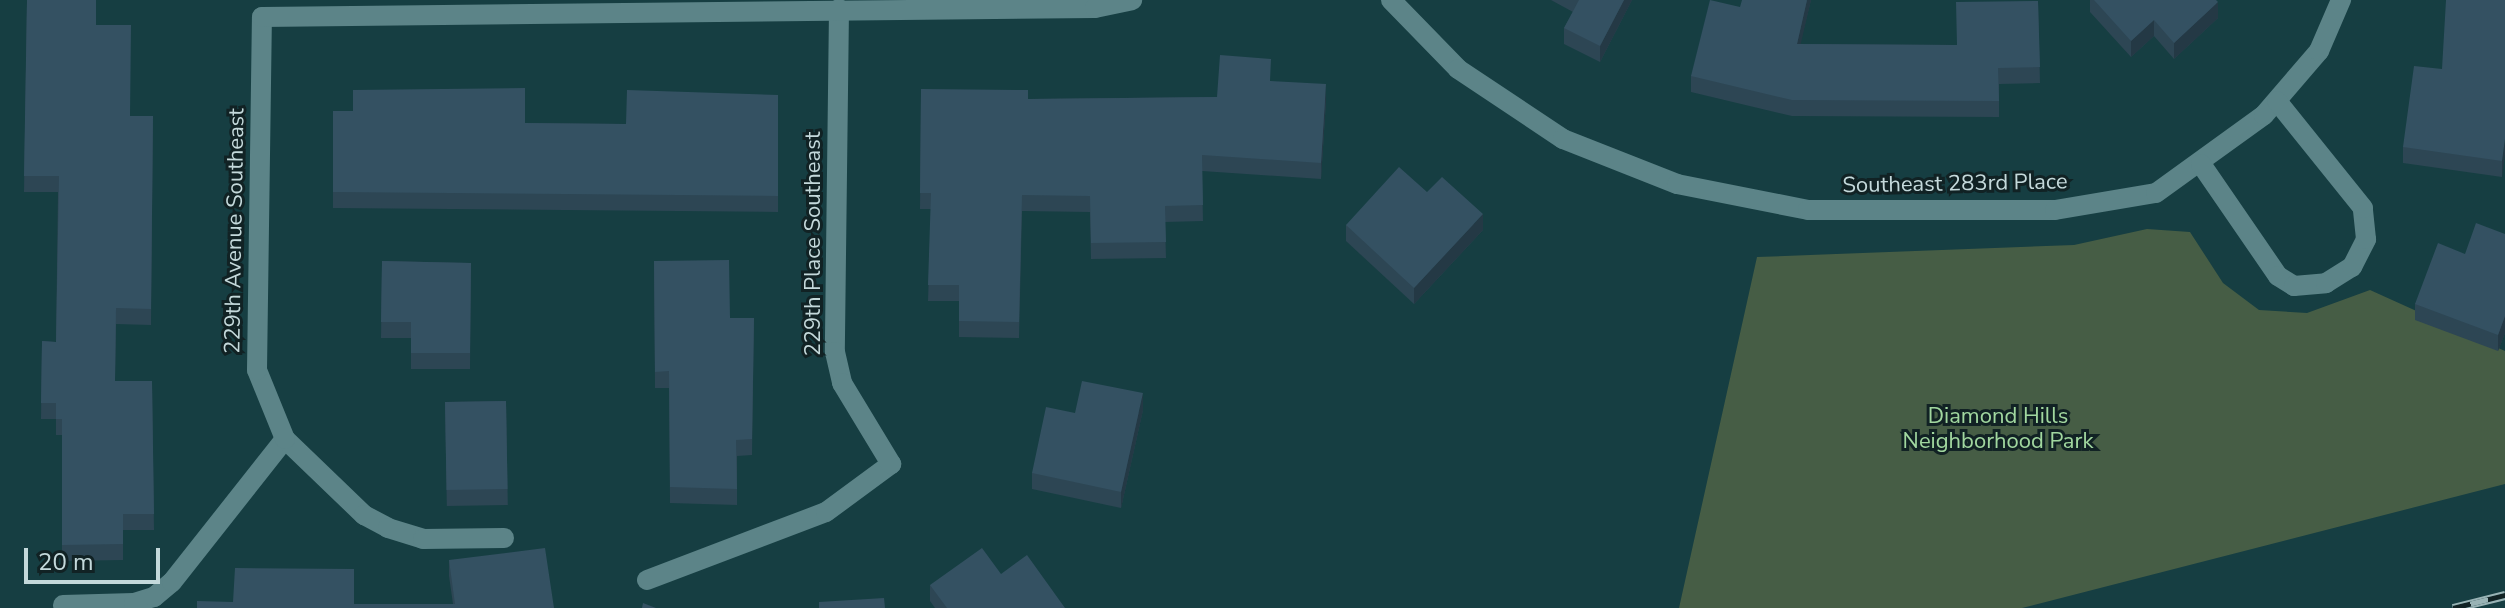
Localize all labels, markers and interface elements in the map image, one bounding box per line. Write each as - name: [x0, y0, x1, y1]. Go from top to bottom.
- street label: 229th Avenue Southeast: [220, 108, 250, 354]
- street label: 229th Place Southeast: [801, 132, 827, 356]
- street label: Southeast 283rd Place: [1842, 169, 2068, 199]
- park label: Diamond Hills Neighborhood Park: [1903, 403, 2093, 454]
- scale bar: [28, 532, 164, 582]
- text: 20 m: [38, 546, 94, 578]

